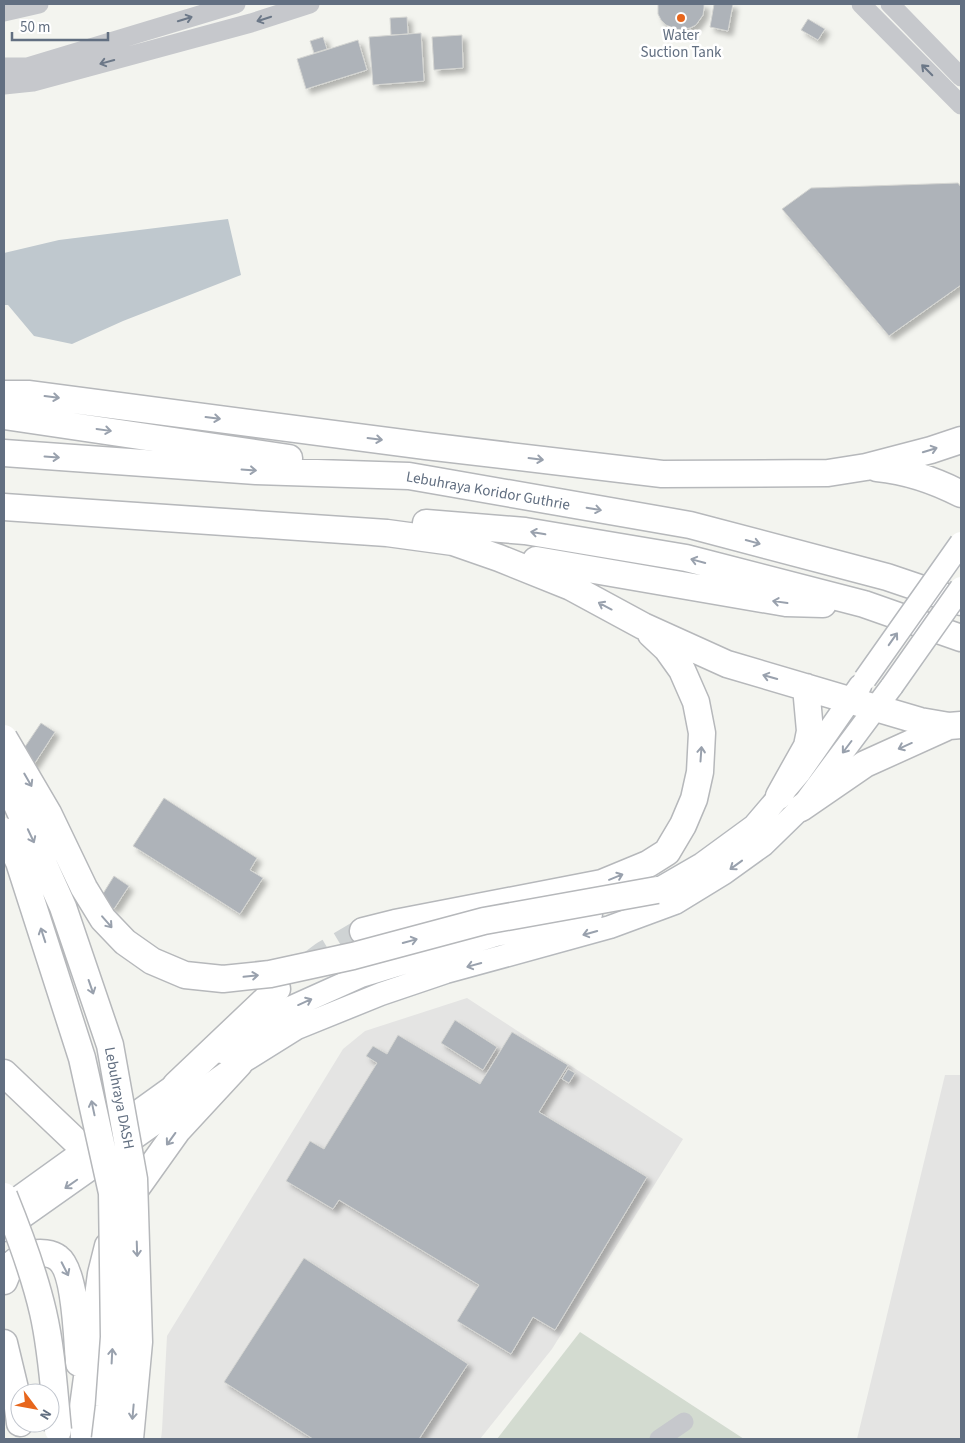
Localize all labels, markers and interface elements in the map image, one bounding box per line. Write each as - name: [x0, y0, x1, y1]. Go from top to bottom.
- scale bar: [12, 10, 109, 42]
- marker: Water Suction Tank: [675, 12, 687, 24]
- one-way arrow: [177, 14, 193, 24]
- one-way arrow: [256, 14, 272, 24]
- text: 50 m: [20, 17, 50, 38]
- place label: Water Suction Tank: [640, 25, 722, 63]
- one-way arrow: [100, 58, 116, 67]
- one-way arrow: [921, 64, 933, 76]
- one-way arrow: [44, 392, 60, 402]
- one-way arrow: [205, 413, 221, 423]
- one-way arrow: [96, 426, 112, 436]
- one-way arrow: [366, 435, 382, 445]
- one-way arrow: [922, 445, 938, 455]
- one-way arrow: [44, 452, 60, 461]
- one-way arrow: [528, 454, 544, 464]
- one-way arrow: [241, 466, 257, 475]
- street label: Lebuhraya Koridor Guthrie: [404, 466, 572, 516]
- one-way arrow: [586, 505, 602, 515]
- one-way arrow: [530, 528, 546, 538]
- one-way arrow: [745, 538, 761, 547]
- one-way arrow: [690, 556, 706, 566]
- one-way arrow: [772, 597, 788, 607]
- one-way arrow: [598, 601, 613, 611]
- one-way arrow: [888, 632, 898, 646]
- one-way arrow: [763, 671, 779, 681]
- one-way arrow: [842, 740, 852, 754]
- one-way arrow: [898, 741, 913, 751]
- one-way arrow: [696, 746, 705, 762]
- one-way arrow: [24, 773, 34, 787]
- one-way arrow: [27, 828, 37, 843]
- one-way arrow: [730, 859, 743, 870]
- one-way arrow: [608, 872, 623, 882]
- one-way arrow: [101, 916, 112, 929]
- one-way arrow: [38, 928, 47, 944]
- one-way arrow: [582, 929, 598, 938]
- one-way arrow: [401, 936, 417, 945]
- one-way arrow: [466, 961, 482, 970]
- one-way arrow: [243, 971, 259, 981]
- one-way arrow: [87, 979, 96, 994]
- one-way arrow: [297, 996, 312, 1006]
- street label: Lebuhraya DASH: [99, 1045, 139, 1151]
- one-way arrow: [88, 1100, 97, 1116]
- one-way arrow: [166, 1132, 176, 1146]
- one-way arrow: [65, 1178, 78, 1189]
- one-way arrow: [132, 1241, 141, 1257]
- one-way arrow: [60, 1262, 70, 1277]
- one-way arrow: [108, 1348, 117, 1364]
- north arrow: [10, 1383, 60, 1433]
- one-way arrow: [128, 1403, 138, 1419]
- text: N: [34, 1405, 56, 1424]

